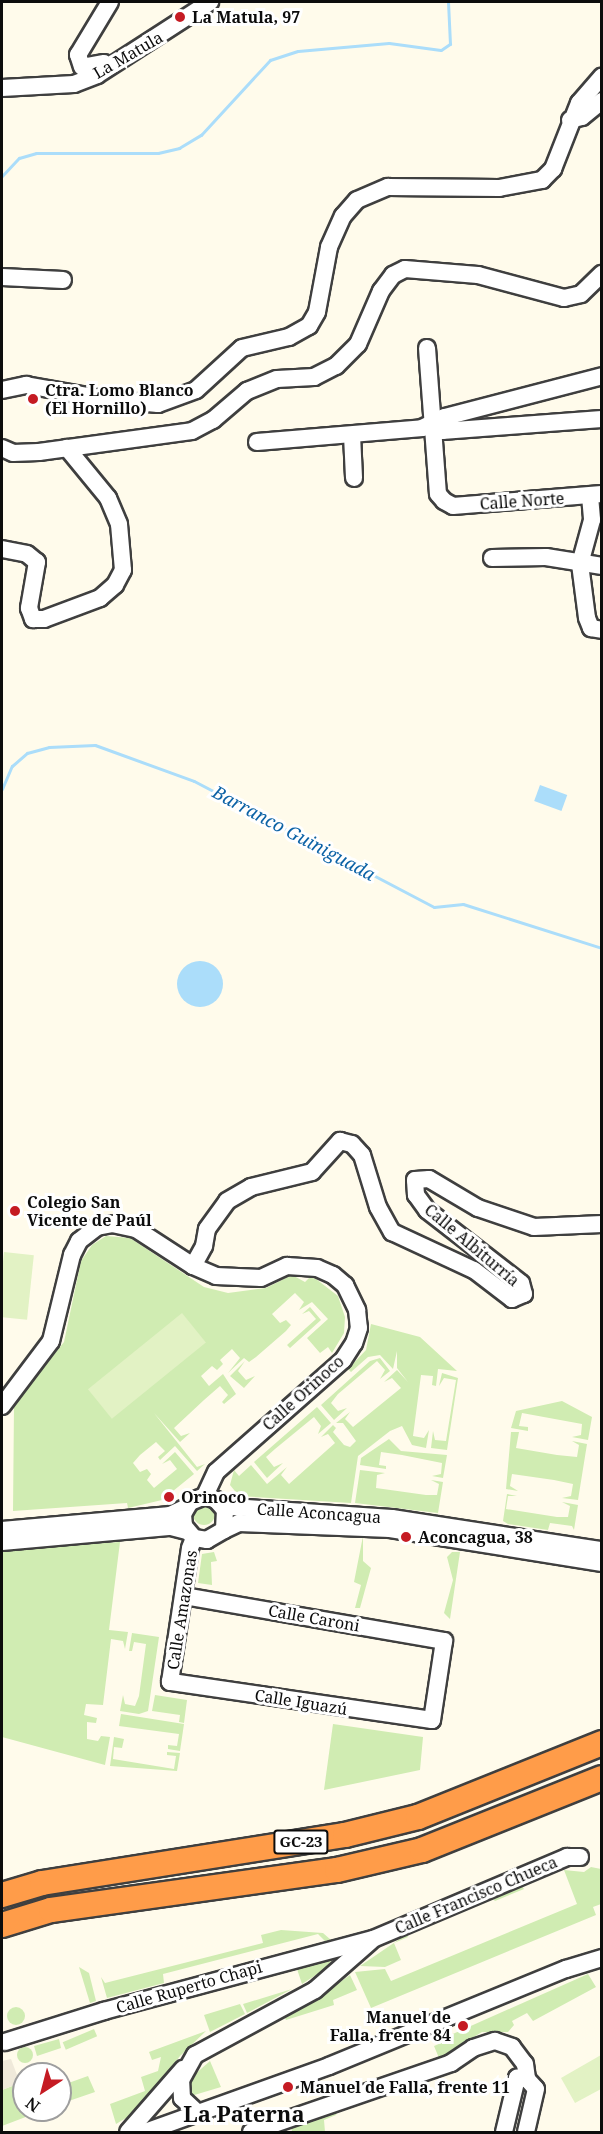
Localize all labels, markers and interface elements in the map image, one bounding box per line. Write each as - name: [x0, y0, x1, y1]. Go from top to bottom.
- place label: La Matula, 97: [192, 7, 300, 27]
- marker: La Matula, 97: [173, 10, 187, 24]
- street label: La Matula: [90, 27, 166, 83]
- place label: Ctra. Lomo Blanco (El Hornillo): [45, 380, 194, 418]
- marker: Ctra. Lomo Blanco (El Hornillo): [26, 392, 40, 406]
- street label: Calle Norte: [479, 488, 565, 514]
- water label: Barranco Guiniguada: [209, 781, 379, 885]
- place label: Colegio San Vicente de Paúl: [27, 1192, 152, 1230]
- street label: Calle Albiturría: [421, 1200, 523, 1290]
- marker: Colegio San Vicente de Paúl: [8, 1204, 22, 1218]
- street label: Calle Orinoco: [258, 1352, 348, 1434]
- place label: Orinoco: [181, 1487, 246, 1507]
- marker: Orinoco: [162, 1490, 176, 1504]
- street label: Calle Aconcagua: [256, 1499, 382, 1527]
- place label: Aconcagua, 38: [418, 1527, 533, 1547]
- marker: Aconcagua, 38: [399, 1530, 413, 1544]
- street label: Calle Amazonas: [163, 1549, 201, 1671]
- street label: Calle Caroni: [267, 1601, 361, 1635]
- street label: Calle Iguazú: [253, 1685, 349, 1719]
- road number: GC-23: [272, 1830, 330, 1854]
- street label: Calle Francisco Chueca: [392, 1852, 560, 1938]
- street label: Calle Ruperto Chapi: [114, 1957, 264, 2017]
- place label: Manuel de Falla, frente 84: [330, 2007, 451, 2045]
- marker: Manuel de Falla, frente 84: [456, 2019, 470, 2033]
- north arrow: [12, 2062, 72, 2122]
- place label: Manuel de Falla, frente 11: [300, 2077, 510, 2097]
- marker: Manuel de Falla, frente 11: [281, 2080, 295, 2094]
- text: N: [21, 2092, 44, 2118]
- district label: La Paterna: [183, 2101, 305, 2127]

